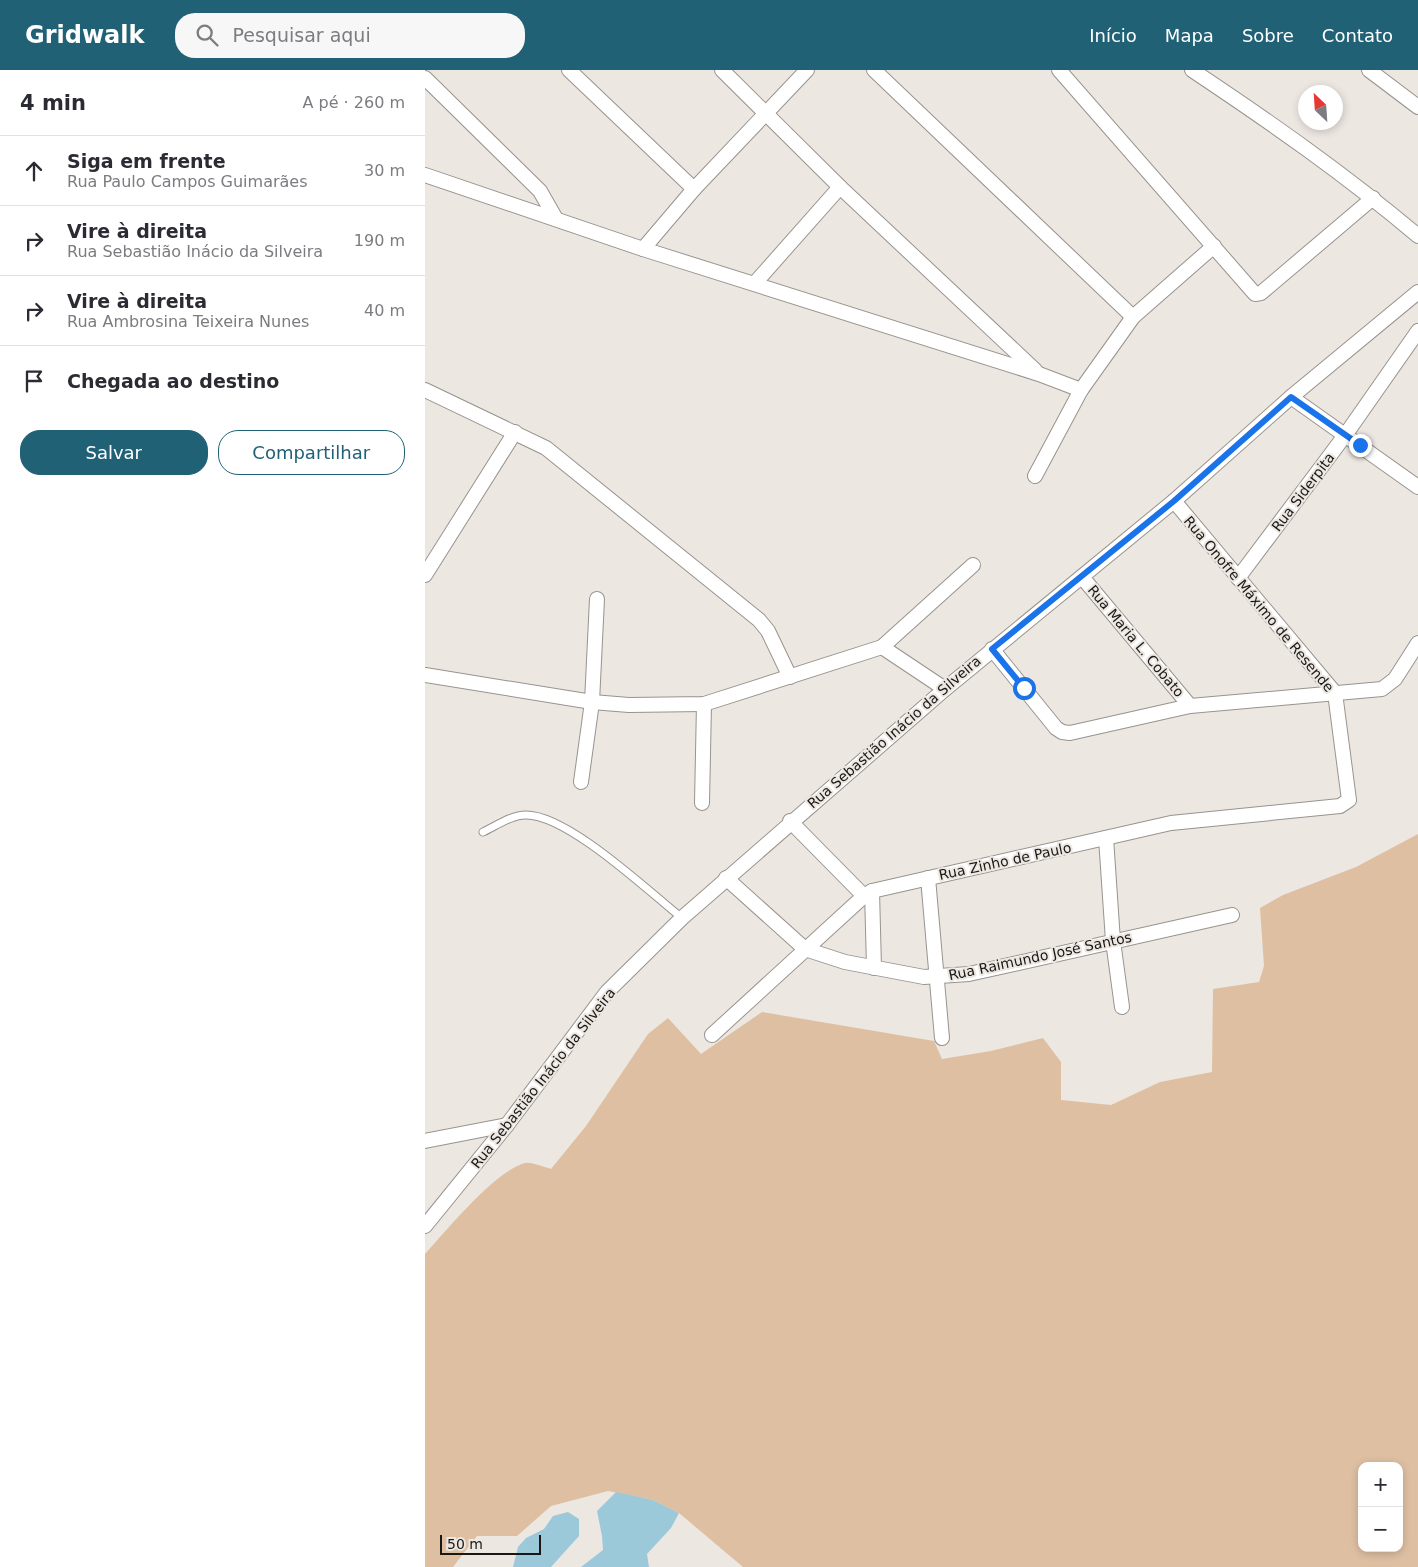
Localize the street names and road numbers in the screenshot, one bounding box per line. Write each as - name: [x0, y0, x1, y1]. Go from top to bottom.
- street label: Rua Siderpita: [1268, 450, 1338, 534]
- street label: Rua Onofre Máximo de Resende: [1181, 513, 1337, 695]
- street label: Rua Maria L. Cobato: [1085, 582, 1187, 700]
- street label: Rua Sebastião Inácio da Silveira: [804, 652, 984, 812]
- street label: Rua Zinho de Paulo: [937, 839, 1073, 883]
- street label: Rua Raimundo José Santos: [947, 929, 1133, 983]
- street label: Rua Sebastião Inácio da Silveira: [468, 985, 618, 1171]

